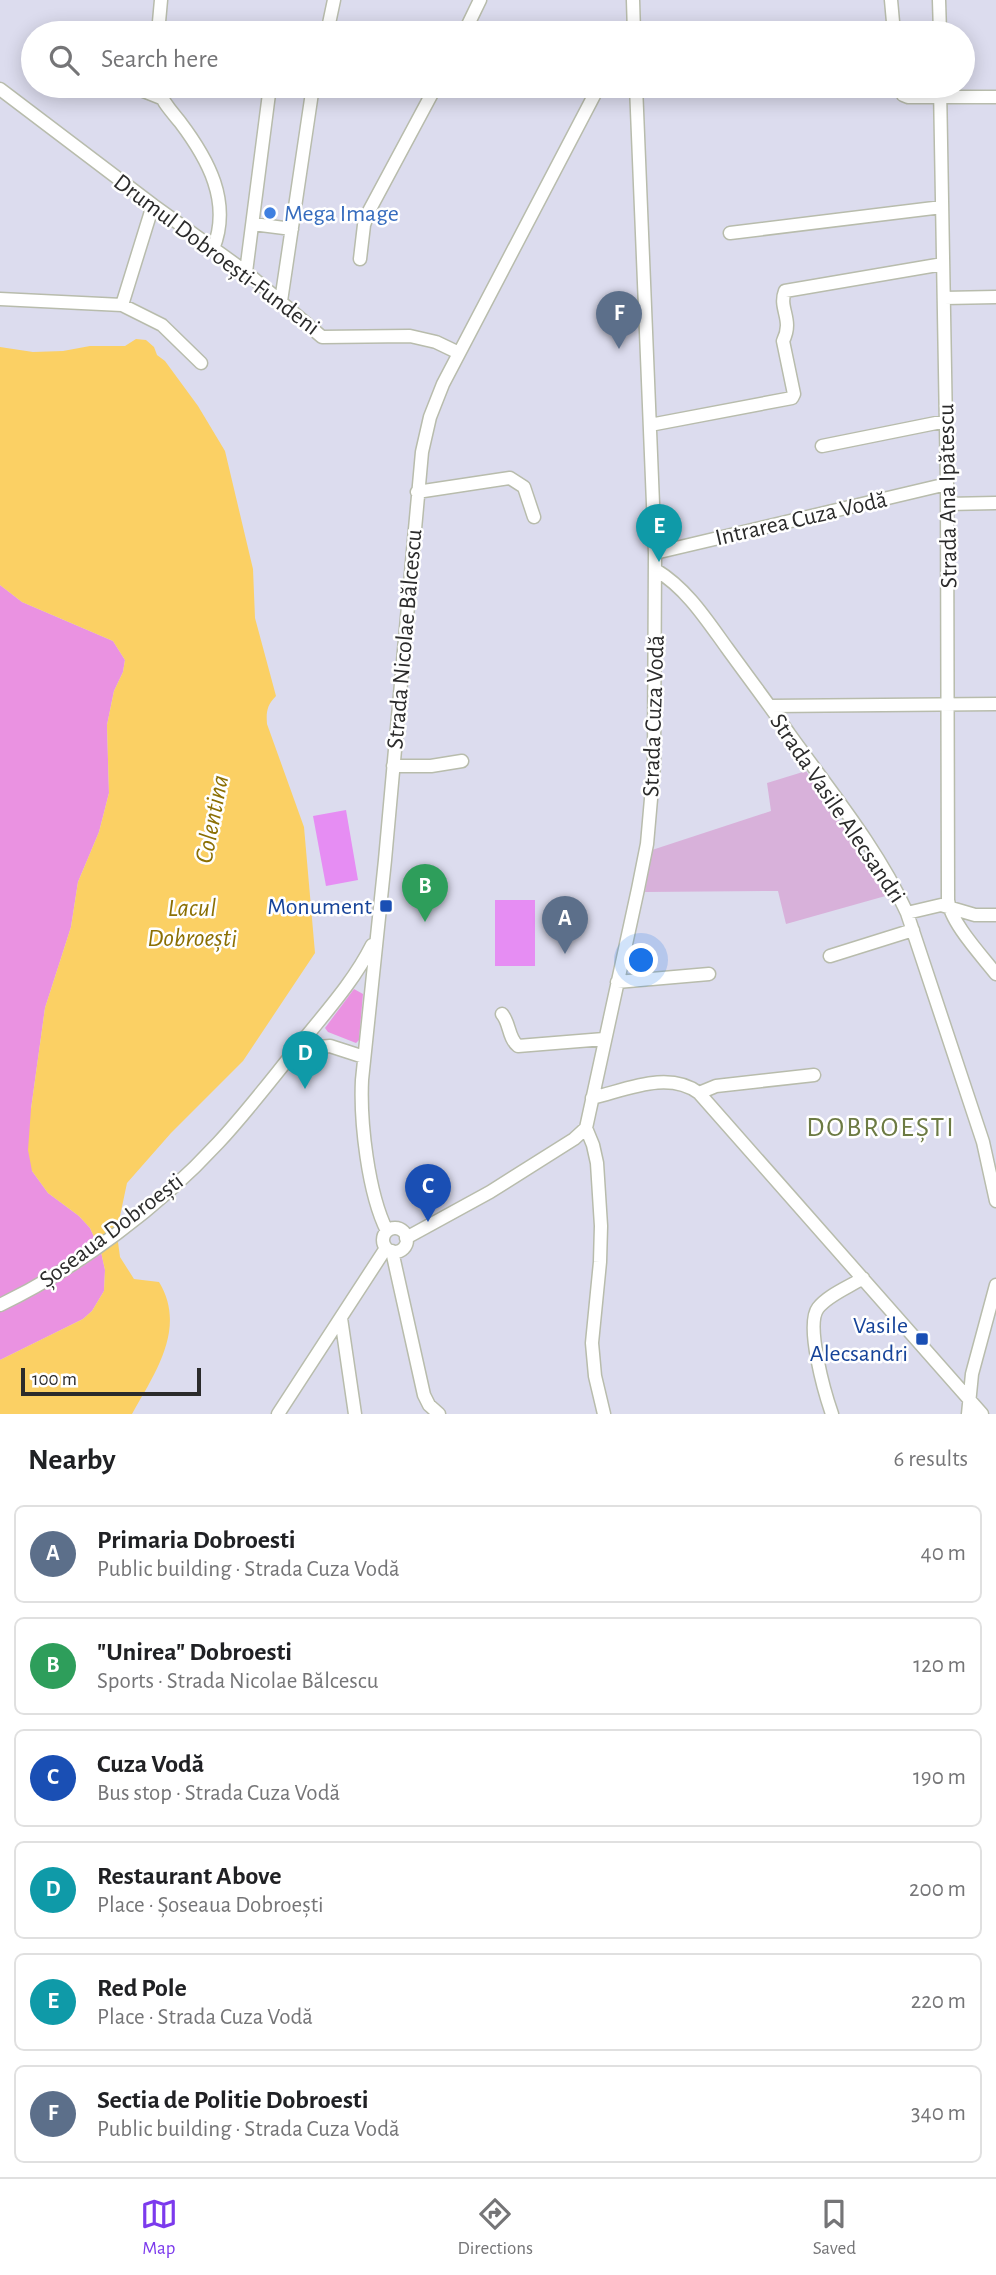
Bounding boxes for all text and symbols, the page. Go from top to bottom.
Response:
search box [21,21,975,98]
icon: search [45,41,83,79]
text: Search here [101,46,219,72]
street label: Drumul Dobroești-Fundeni [108,170,324,341]
place label: Mega Image [284,202,399,226]
marker: Mega Image [262,205,278,221]
pin: F [596,291,642,349]
street label: Strada Ana Ipătescu [934,403,962,588]
street label: Intrarea Cuza Vodă [713,488,889,550]
pin: E [636,504,682,562]
street label: Strada Nicolae Bălcescu [383,528,427,750]
street label: Strada Cuza Vodă [639,635,669,797]
street label: Strada Vasile Alecsandri [765,710,909,907]
water label: Colentina [191,773,233,866]
pin: B [402,864,448,922]
water label: Lacul Dobroești [147,895,237,953]
place label: Monument [267,895,372,919]
pin: A [542,896,588,954]
marker: Monument [378,898,394,914]
your location [624,943,658,977]
pin: D [282,1031,328,1089]
district label: DOBROEȘTI [806,1114,956,1143]
pin: C [405,1164,451,1222]
street label: Șoseaua Dobroești [35,1169,189,1293]
place label: Vasile Alecsandri [810,1314,908,1366]
marker: Vasile Alecsandri [914,1331,930,1347]
scale bar [21,1365,201,1397]
text: 100 m [32,1370,77,1389]
text: Nearby [28,1445,116,1475]
text: 6 results [894,1448,968,1471]
text: Primaria Dobroesti [97,1527,296,1553]
text: A [46,1542,60,1565]
text: 40 m [921,1542,966,1565]
text: Public building · Strada Cuza Vodă [97,1558,400,1581]
text: "Unirea" Dobroesti [97,1639,292,1665]
text: B [46,1654,60,1677]
text: 120 m [913,1654,966,1677]
text: Sports · Strada Nicolae Bălcescu [97,1670,378,1693]
text: Cuza Vodă [97,1751,204,1777]
text: C [47,1766,59,1789]
text: 190 m [913,1766,966,1789]
text: Bus stop · Strada Cuza Vodă [97,1782,340,1805]
text: Restaurant Above [97,1863,282,1889]
text: D [45,1878,61,1901]
text: 200 m [909,1878,966,1901]
text: Place · Șoseaua Dobroești [97,1894,324,1917]
text: Red Pole [97,1975,187,2001]
text: E [47,1990,59,2013]
text: 220 m [911,1990,966,2013]
text: Place · Strada Cuza Vodă [97,2006,313,2029]
text: Sectia de Politie Dobroesti [97,2087,368,2113]
text: F [48,2102,58,2125]
text: 340 m [911,2102,966,2125]
text: Public building · Strada Cuza Vodă [97,2118,400,2141]
tab: Map [140,2195,178,2260]
tab: Directions [457,2195,533,2260]
tab: Saved [813,2195,856,2260]

